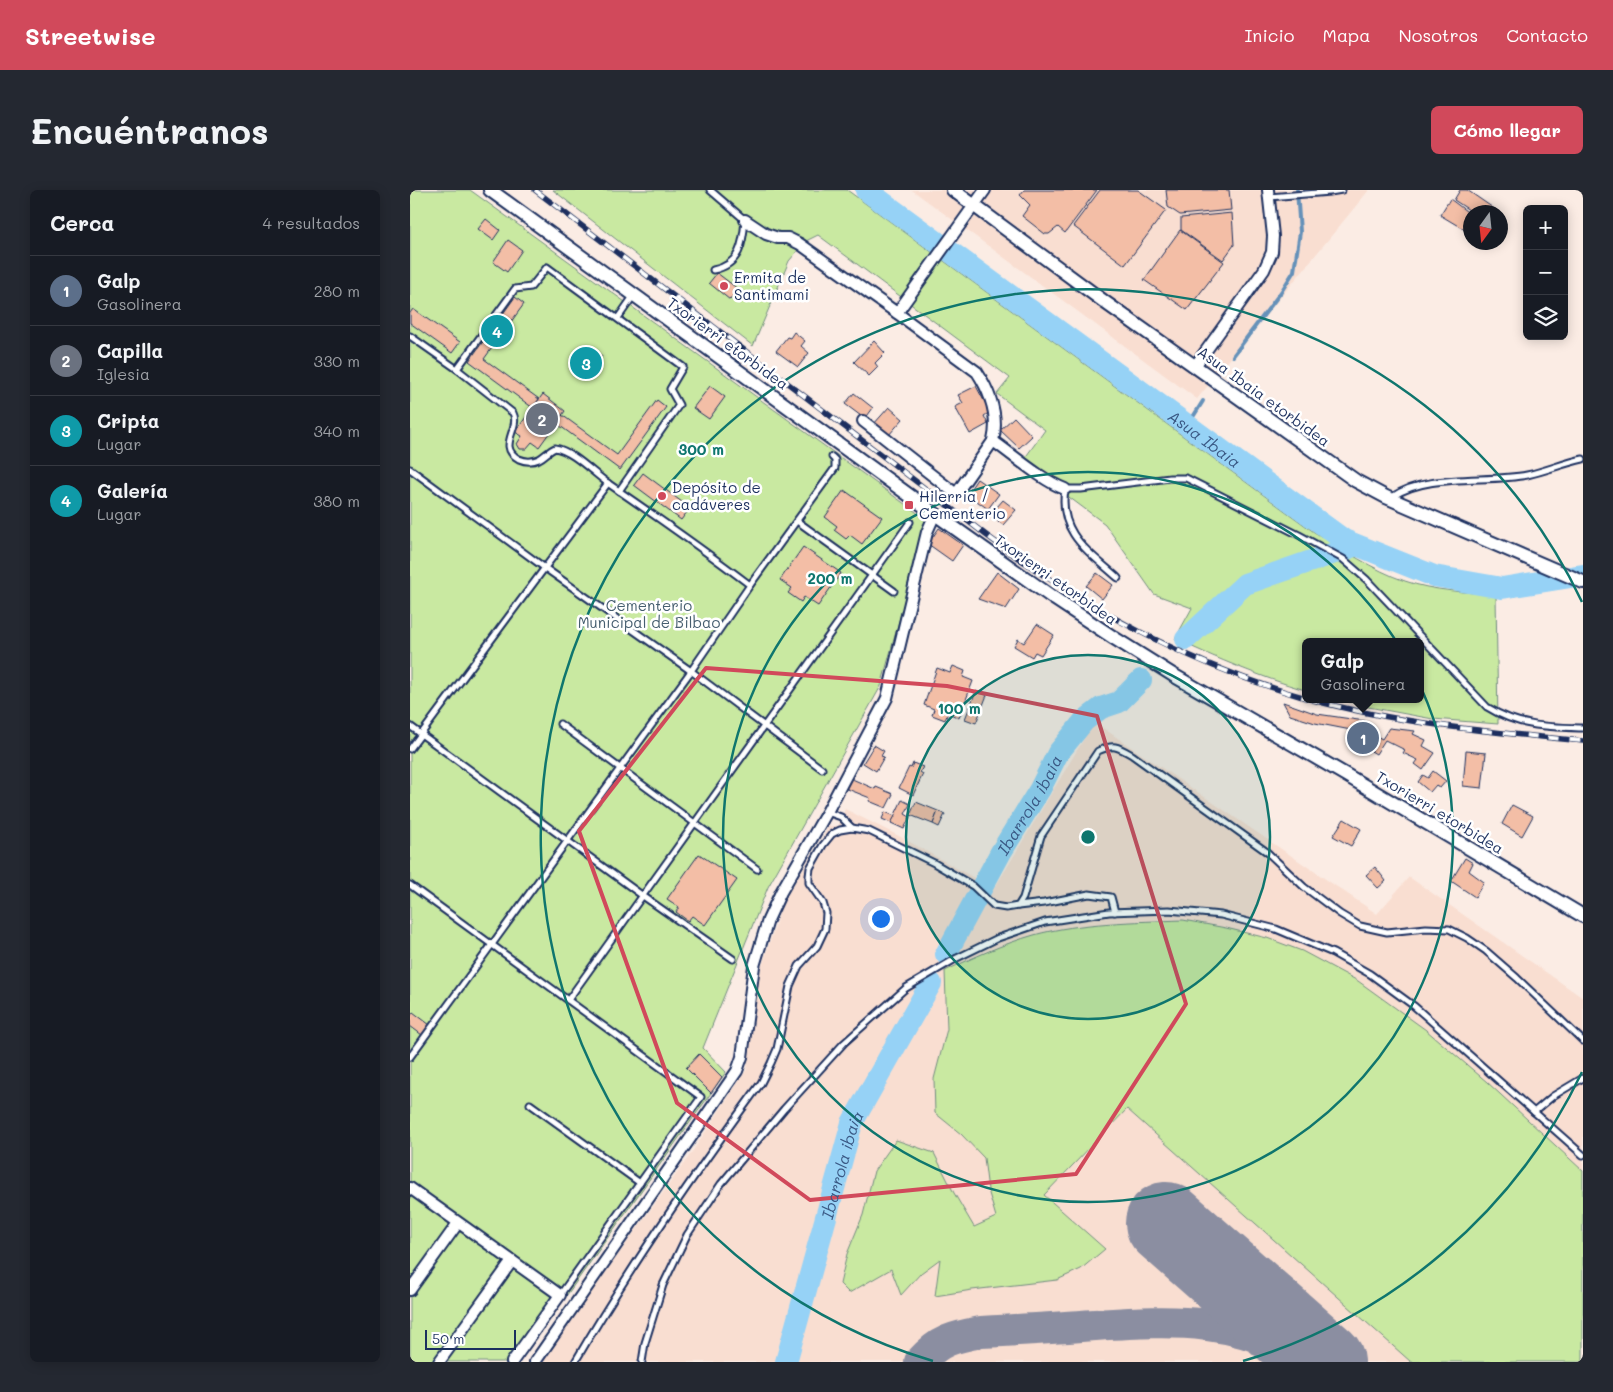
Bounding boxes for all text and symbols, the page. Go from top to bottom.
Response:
text: Streetwise [25,20,155,51]
text: Inicio [1244,23,1295,47]
text: Mapa [1323,23,1370,47]
text: Nosotros [1398,23,1478,47]
text: Contacto [1506,23,1588,47]
button: Cómo llegar [1431,106,1583,154]
text: Encuéntranos [30,107,269,153]
north arrow [1463,205,1508,250]
map controls [1523,205,1568,340]
button: + [1523,205,1568,250]
text: Cerca [50,209,115,236]
text: 4 resultados [263,212,360,233]
button: − [1523,250,1568,295]
place label: Ermita de Santimami [734,267,809,304]
text: Galp [97,268,140,293]
text: 1 [62,280,70,301]
text: 280 m [314,280,360,301]
marker: Ermita de Santimami [718,280,730,292]
street label: Txorierri etorbidea [663,292,793,394]
text: Gasolinera [97,293,182,314]
button: layers [1523,295,1568,340]
pin: 4 [481,312,513,350]
text: Capilla [97,338,163,363]
street label: Asua Ibaia etorbidea [1194,342,1334,450]
pin: 3 [570,344,602,382]
text: 2 [62,350,70,371]
text: 330 m [314,350,360,371]
text: Iglesia [97,363,150,384]
pin: 2 [526,400,558,438]
water label: Asua Ibaia [1165,405,1245,471]
text: Cripta [97,408,160,433]
text: 3 [61,420,71,441]
text: 340 m [313,420,360,441]
text: Lugar [97,433,141,454]
text: 300 m [678,439,724,459]
place label: Depósito de cadáveres [672,477,761,514]
text: Galería [97,478,168,503]
place label: Hilerria / Cementerio [919,486,1006,523]
text: 4 [61,490,71,511]
text: 380 m [313,490,360,511]
marker: Depósito de cadáveres [656,490,668,502]
marker: Hilerria / Cementerio [903,499,915,511]
text: Lugar [97,503,141,524]
street label: Txorierri etorbidea [991,529,1121,629]
text: 200 m [808,568,853,588]
park label: Cementerio Municipal de Bilbao [578,595,720,632]
popup [1302,638,1424,703]
text: Galp [1321,648,1364,673]
text: Gasolinera [1321,673,1405,694]
text: 100 m [937,698,981,718]
pin: 1 [1347,719,1379,757]
water label: Ibarrola ibaia [992,751,1066,858]
street label: Txorierri etorbidea [1373,766,1507,858]
centre of rings [1079,828,1097,846]
your location [868,906,894,932]
water label: Ibarrola ibaia [816,1107,868,1221]
scale bar [425,1327,516,1350]
text: 50 m [432,1329,464,1348]

